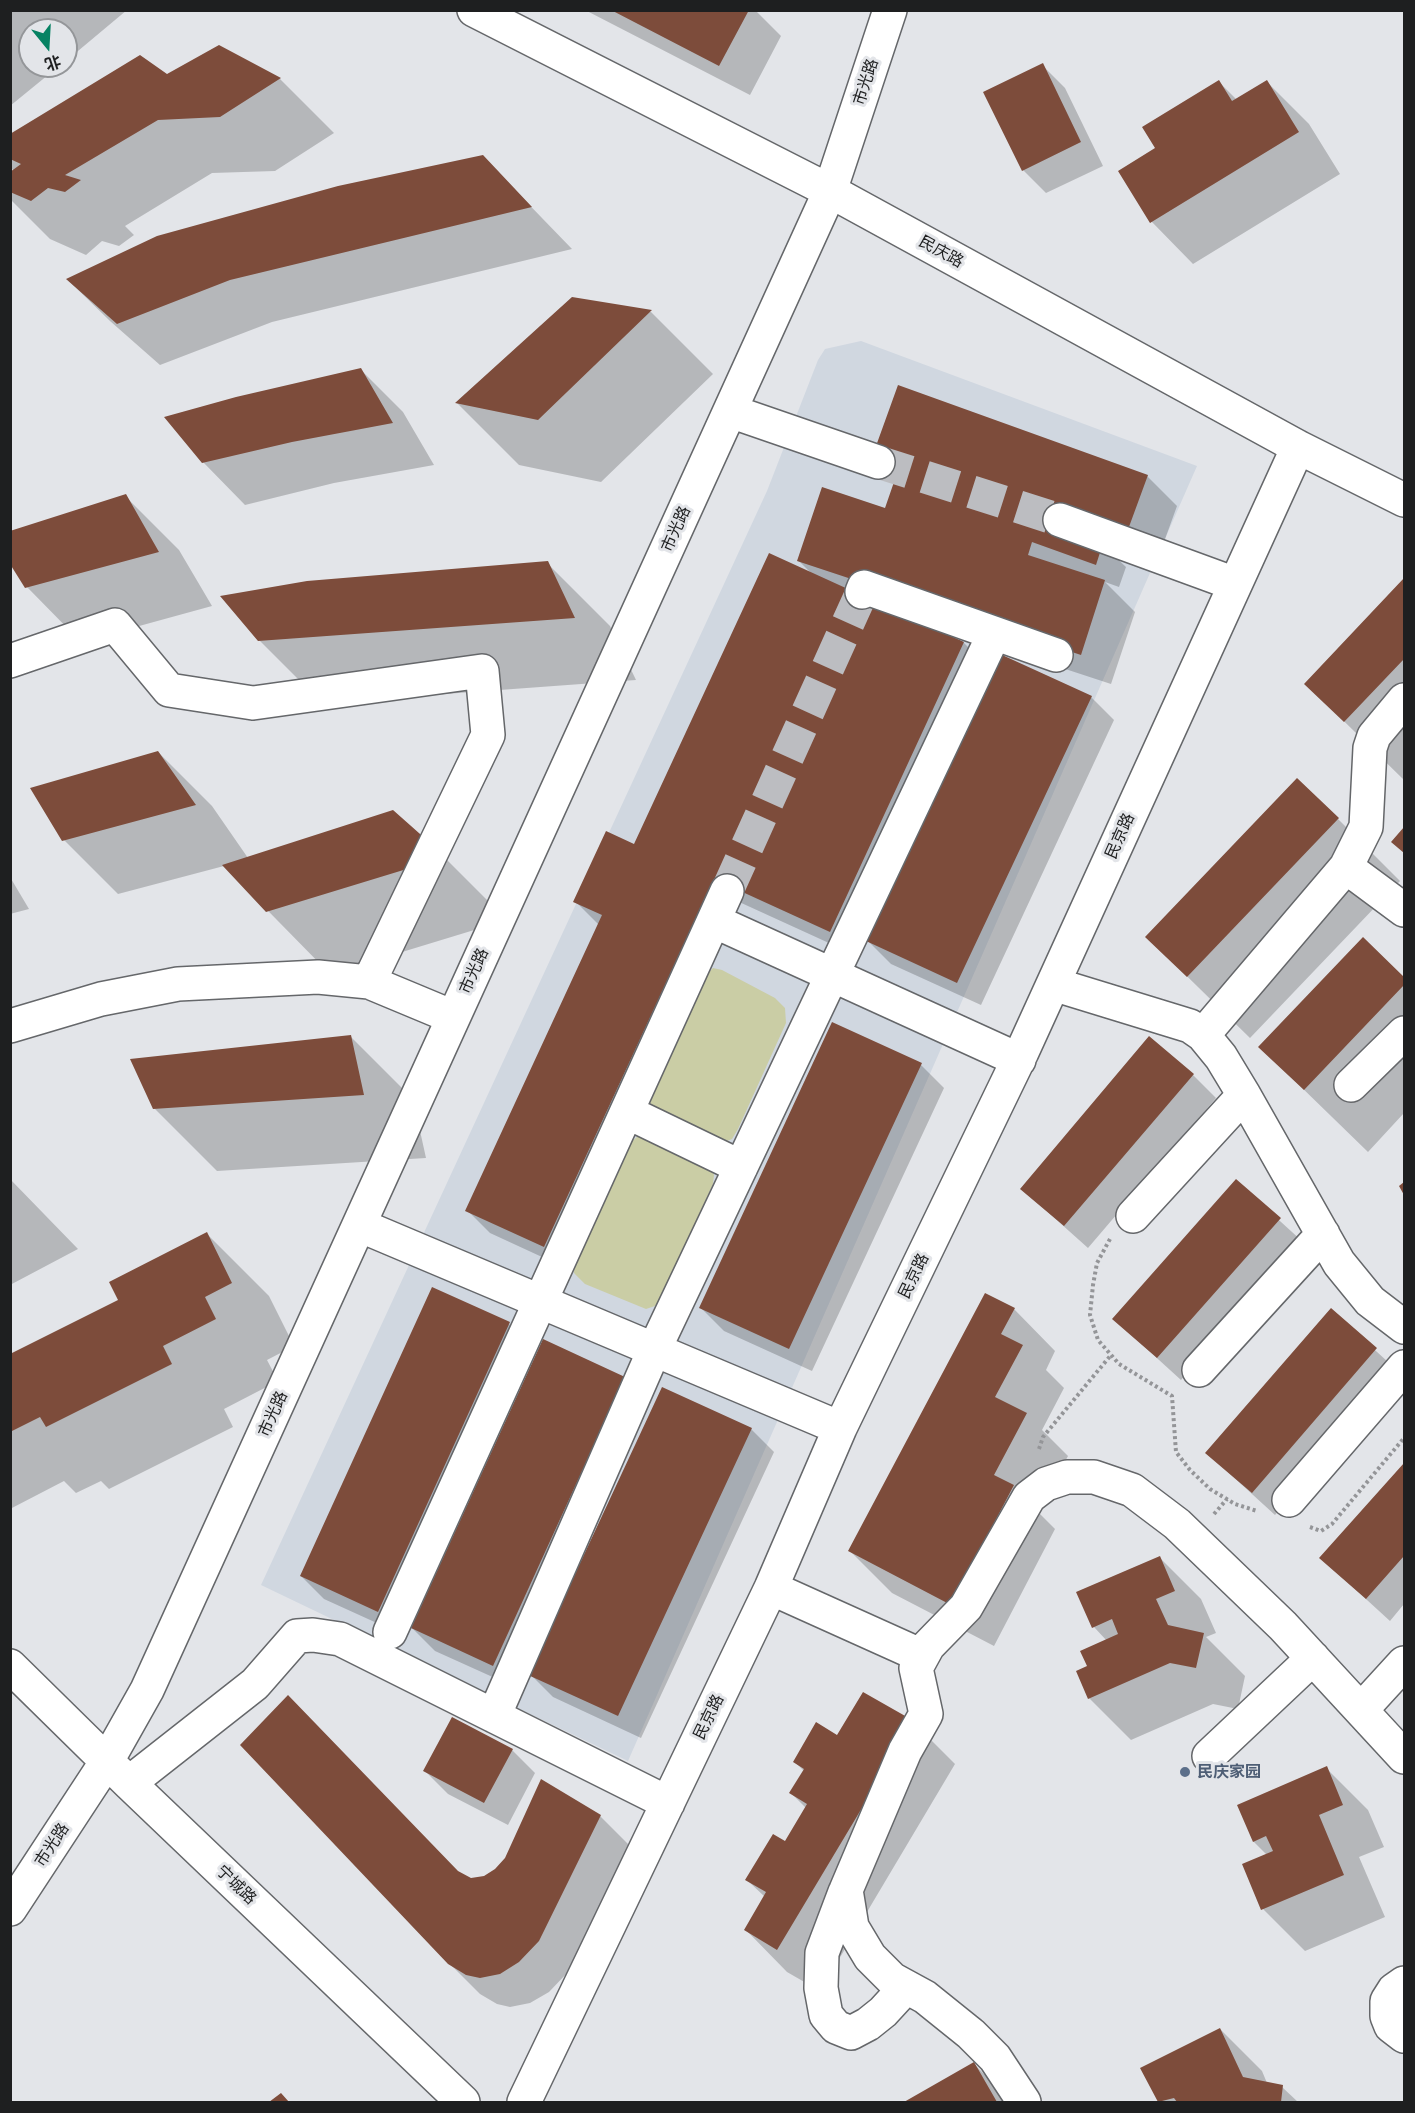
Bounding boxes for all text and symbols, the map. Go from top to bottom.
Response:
north arrow [18,18,78,78]
text: 北 [42,51,64,75]
street label: 市光路 [849,56,883,108]
street label: 民庆路 [915,232,967,272]
street label: 市光路 [657,503,695,555]
street label: 民京路 [1101,810,1139,862]
street label: 市光路 [455,945,493,997]
street label: 民京路 [895,1250,933,1302]
street label: 市光路 [254,1388,292,1440]
street label: 民京路 [690,1691,728,1743]
place label: 民庆家园 [1197,1762,1261,1782]
marker: 民庆家园 [1178,1765,1192,1779]
street label: 市光路 [31,1820,73,1870]
street label: 宁城路 [212,1861,260,1909]

